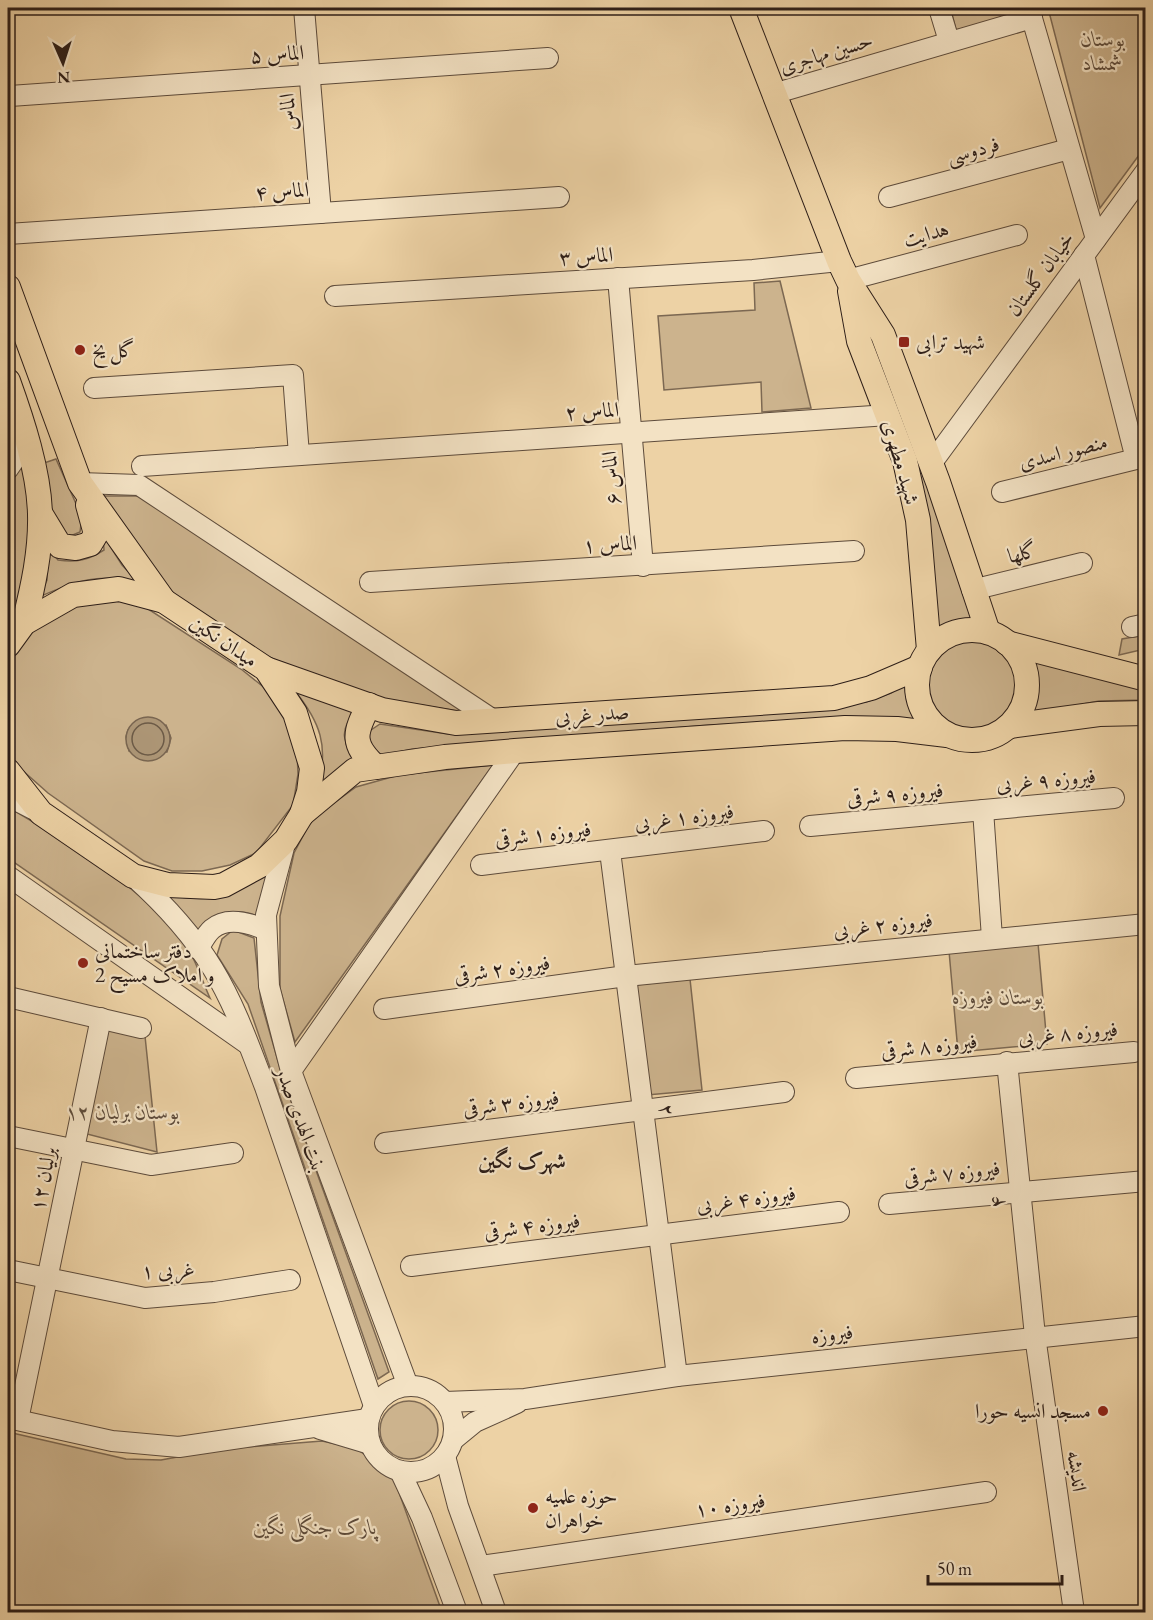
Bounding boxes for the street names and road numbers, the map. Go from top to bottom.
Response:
street label: حسین مهاجری [776,26,876,80]
street label: الماس ۵ [249,38,305,69]
street label: الماس [272,92,303,132]
street label: فردوسی [943,130,1003,171]
street label: الماس ۴ [254,175,310,206]
street label: هدایت [900,214,952,253]
street label: خیابان گلستان [1000,226,1080,322]
street label: الماس ۳ [558,240,614,271]
street label: الماس ۲ [564,395,620,426]
street label: شهید مطهری [876,416,926,508]
street label: منصور اسدی [1016,427,1110,476]
street label: الماس ۶ [595,450,626,506]
street label: الماس ۱ [582,529,638,558]
street label: گلها [1004,536,1039,569]
street label: میدان نگین [185,608,263,673]
street label: صدر غربی [554,697,630,732]
street label: فیروزه ۹ غربی [995,762,1097,799]
street label: فیروزه ۹ شرقی [846,776,944,812]
street label: فیروزه ۱ غربی [633,797,736,838]
street label: فیروزه ۱ شرقی [493,815,593,853]
street label: فیروزه ۲ غربی [832,906,934,945]
street label: فیروزه ۲ شرقی [452,948,552,990]
street label: فیروزه ۸ غربی [1017,1015,1119,1052]
street label: فیروزه ۸ شرقی [879,1027,979,1065]
street label: بنت الهدی صدر [269,1061,333,1175]
street label: فیروزه ۳ شرقی [461,1083,561,1123]
street label: ۲ [653,1102,682,1118]
street label: برلیان ۱۲ [23,1144,62,1213]
street label: فیروزه ۷ شرقی [902,1154,1002,1192]
street label: فیروزه ۴ غربی [695,1179,798,1220]
street label: ۴ [982,1195,1011,1210]
street label: فیروزه ۴ شرقی [482,1206,582,1246]
street label: ۱ غربی [141,1255,195,1286]
street label: فیروزه [809,1318,855,1349]
street label: اندیشه [1061,1449,1094,1493]
street label: فیروزه ۱۰ [693,1486,767,1523]

